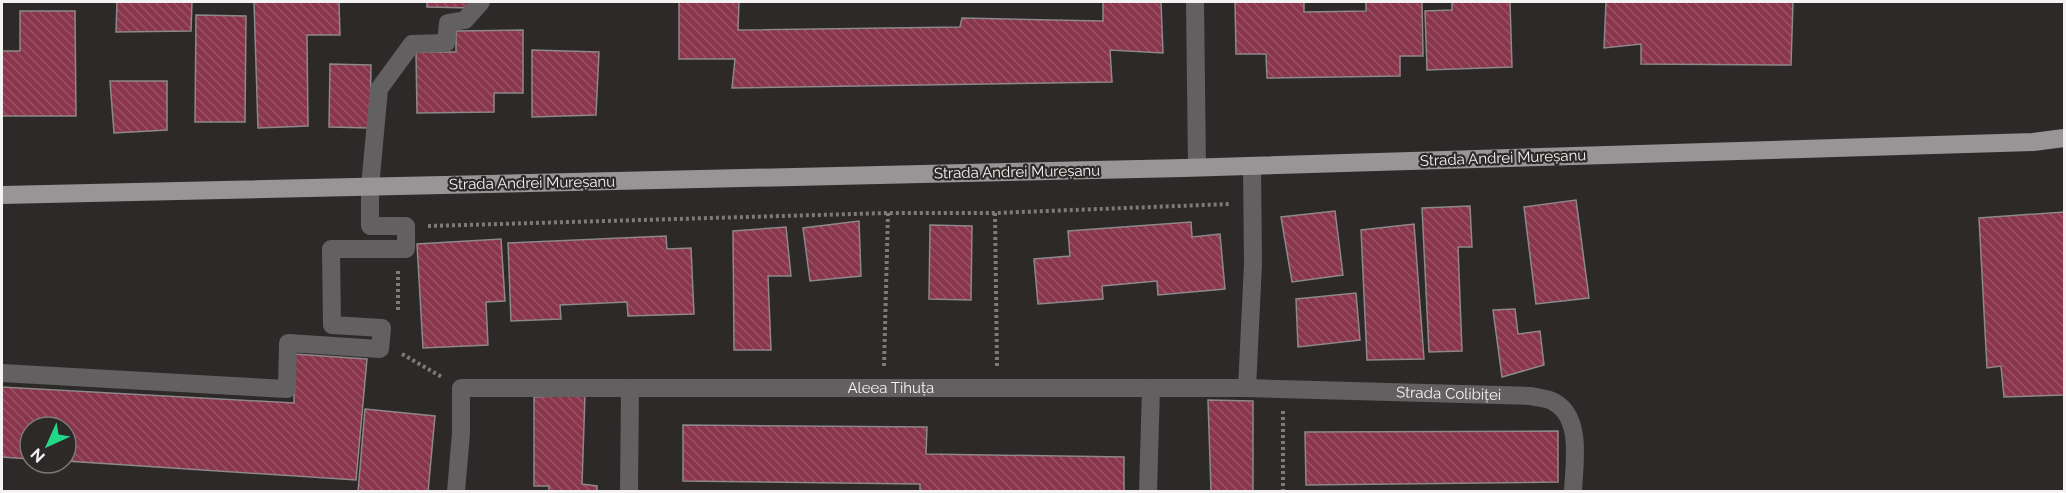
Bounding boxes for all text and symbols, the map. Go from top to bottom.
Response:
street label: Strada Andrei Mureșanu [1420,146,1587,170]
street label: Strada Andrei Mureșanu [934,162,1100,182]
street label: Strada Andrei Mureșanu [449,173,615,193]
street label: Aleea Tihuța [847,379,934,397]
street label: Strada Colibiței [1396,383,1501,404]
north arrow [18,415,78,475]
text: N [27,444,49,466]

